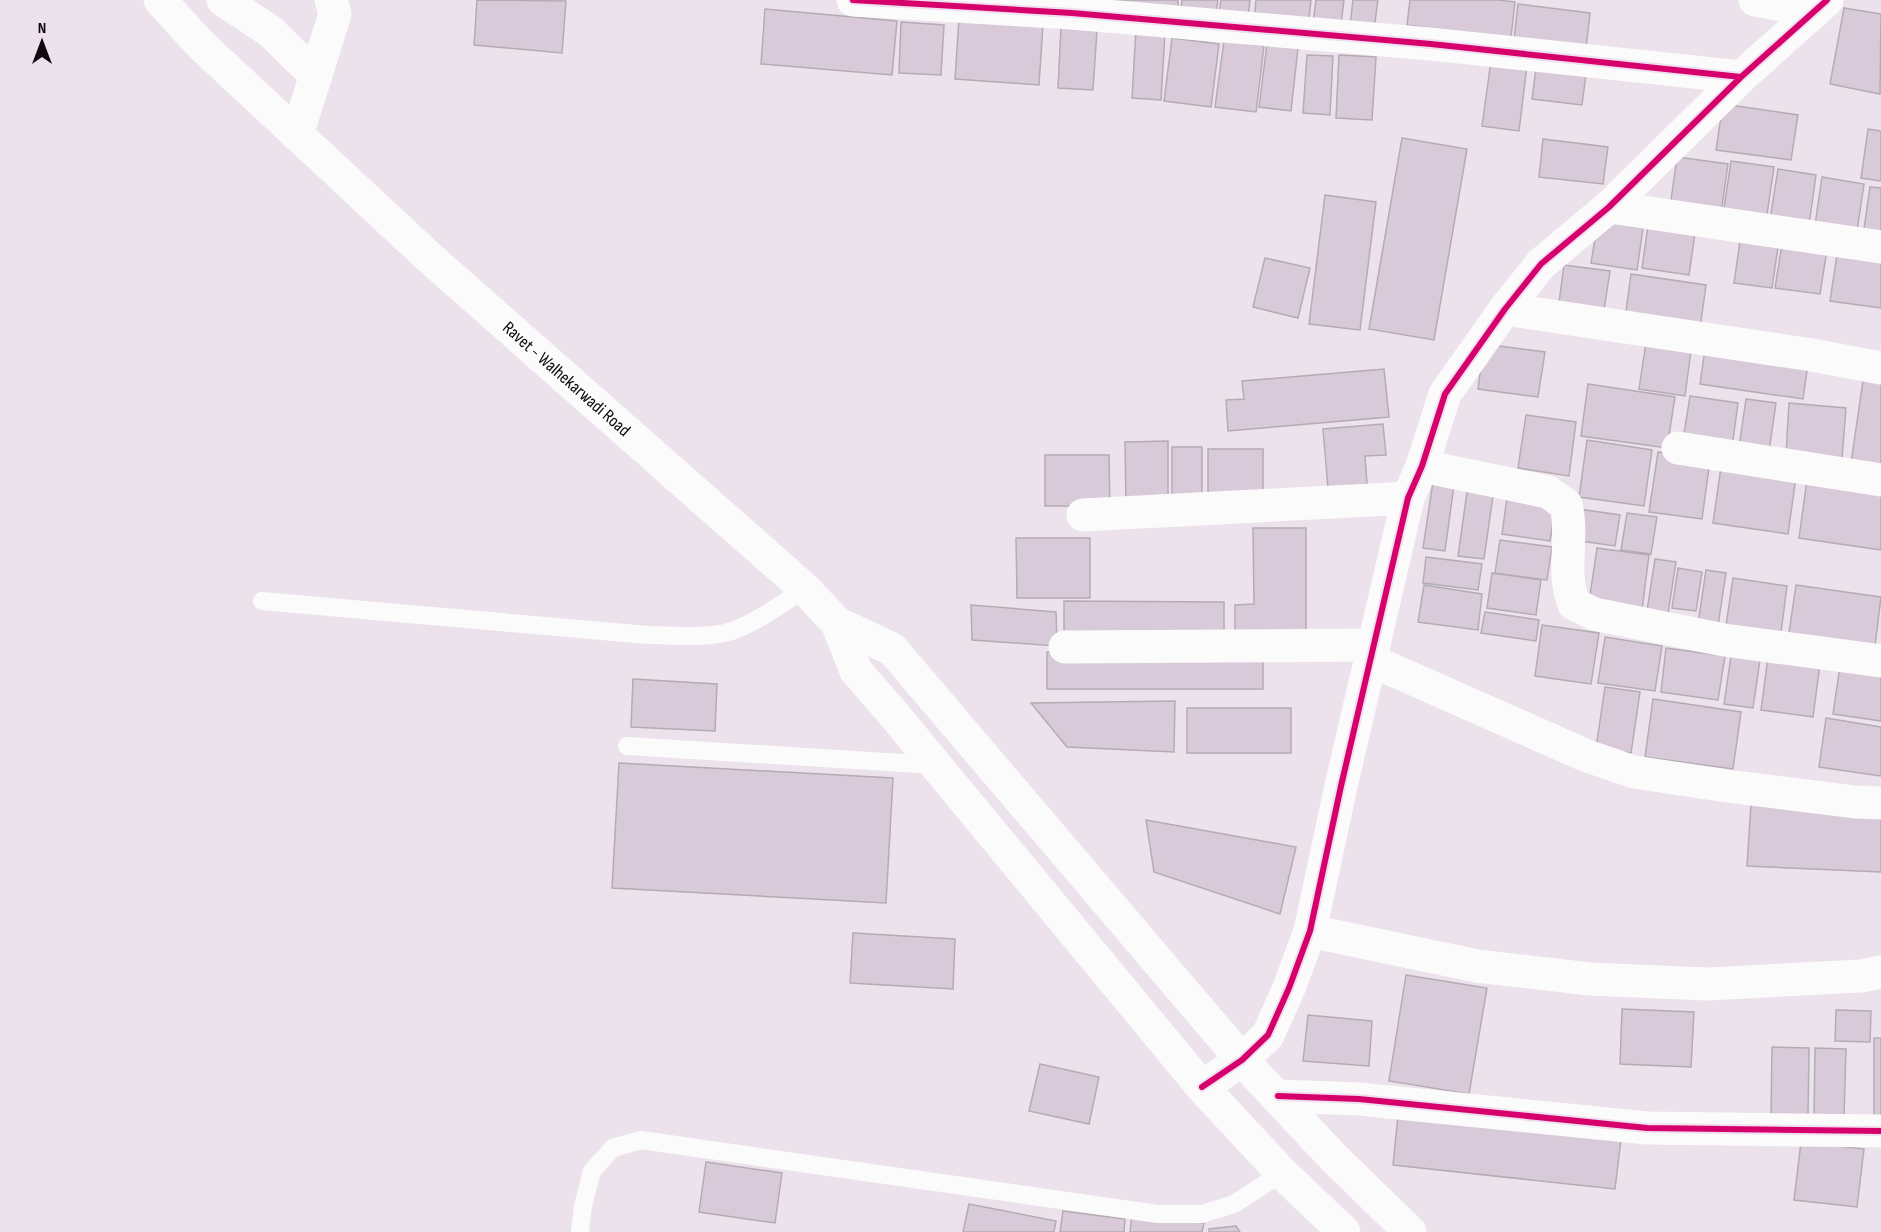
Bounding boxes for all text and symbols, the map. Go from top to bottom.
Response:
north arrow [12,12,72,72]
text: N [38,19,46,38]
street label: Ravet - Walhekarwadi Road [499,317,635,441]

